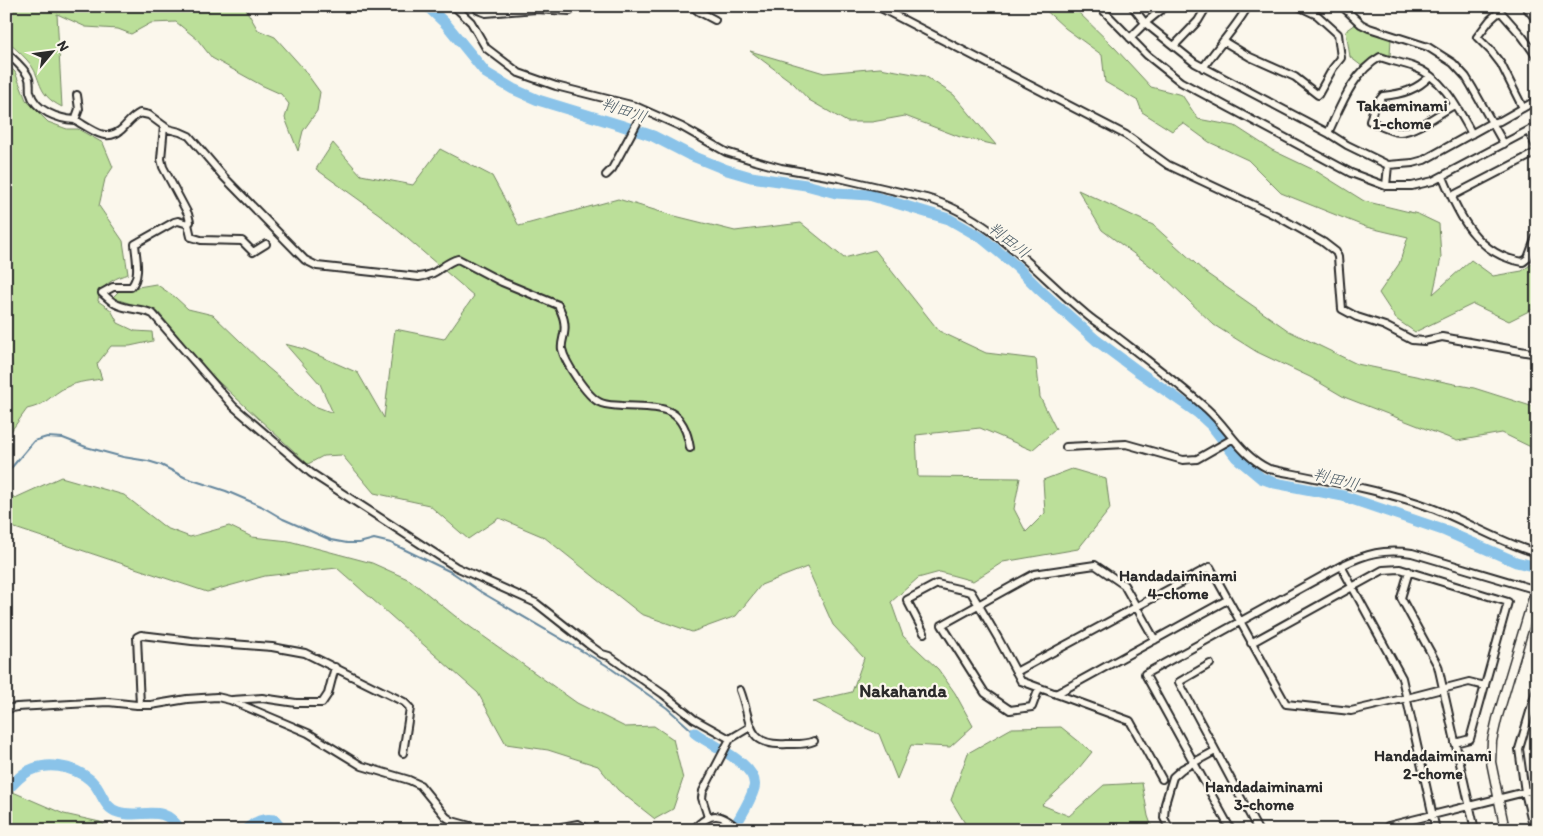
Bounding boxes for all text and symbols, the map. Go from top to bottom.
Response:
north arrow [28,28,78,78]
text: N [53,38,73,54]
water label: 判田川 [598,94,650,126]
district label: Takaeminami 1-chome [1355,96,1448,133]
water label: 判田川 [984,218,1034,262]
water label: 判田川 [1310,464,1362,494]
district label: Handadaiminami 4-chome [1119,566,1237,603]
district label: Nakahanda [859,680,947,702]
district label: Handadaiminami 2-chome [1374,746,1492,783]
district label: Handadaiminami 3-chome [1205,777,1323,814]

